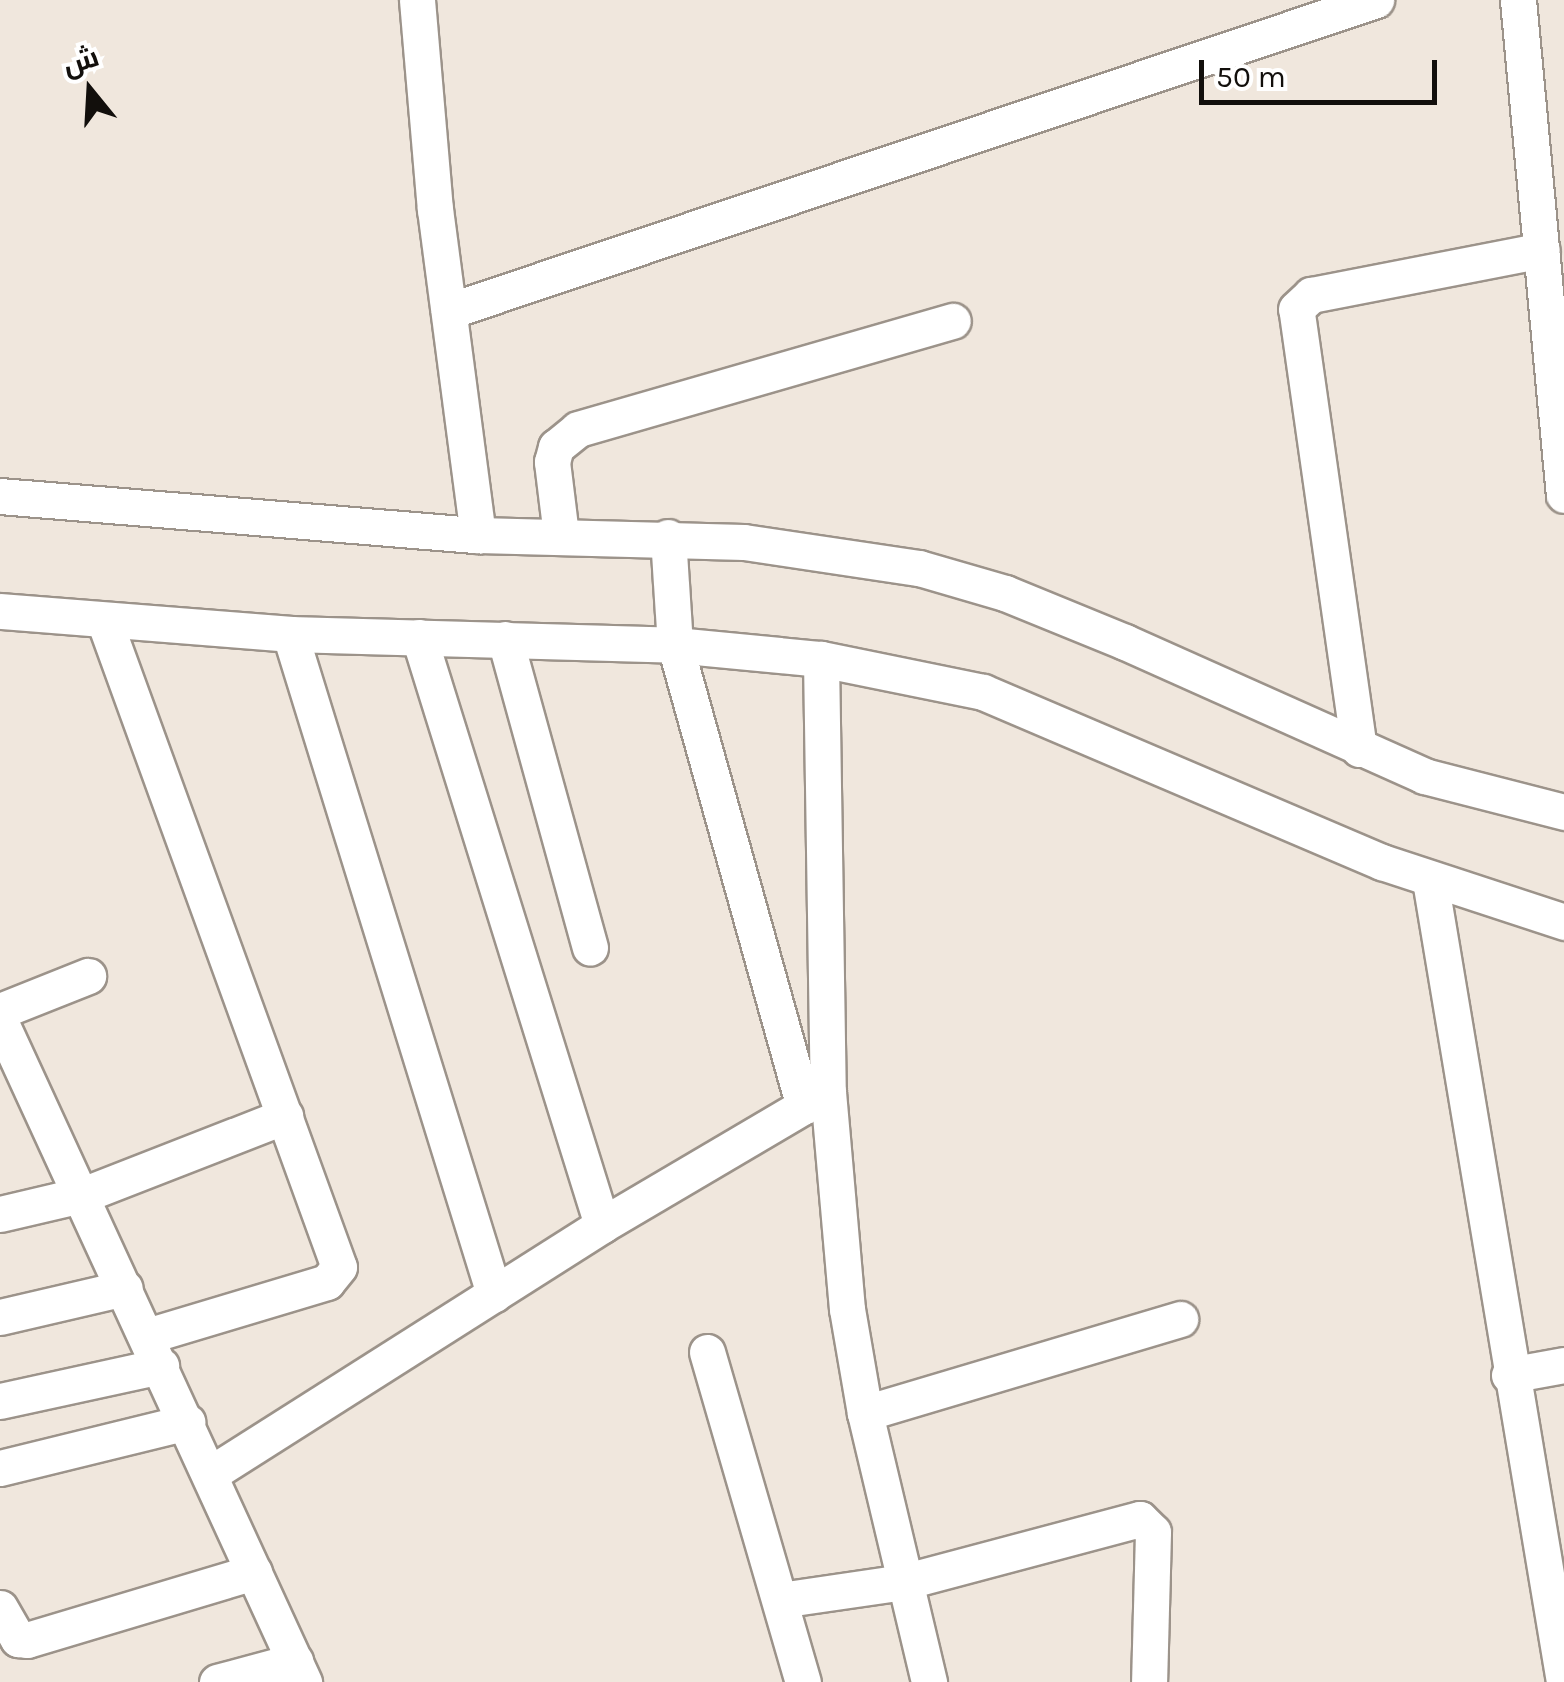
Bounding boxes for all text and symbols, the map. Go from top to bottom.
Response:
north arrow [40,40,140,140]
text: ش [58,40,103,82]
scale bar [1204,40,1442,102]
text: 50 m [1216,59,1286,95]

